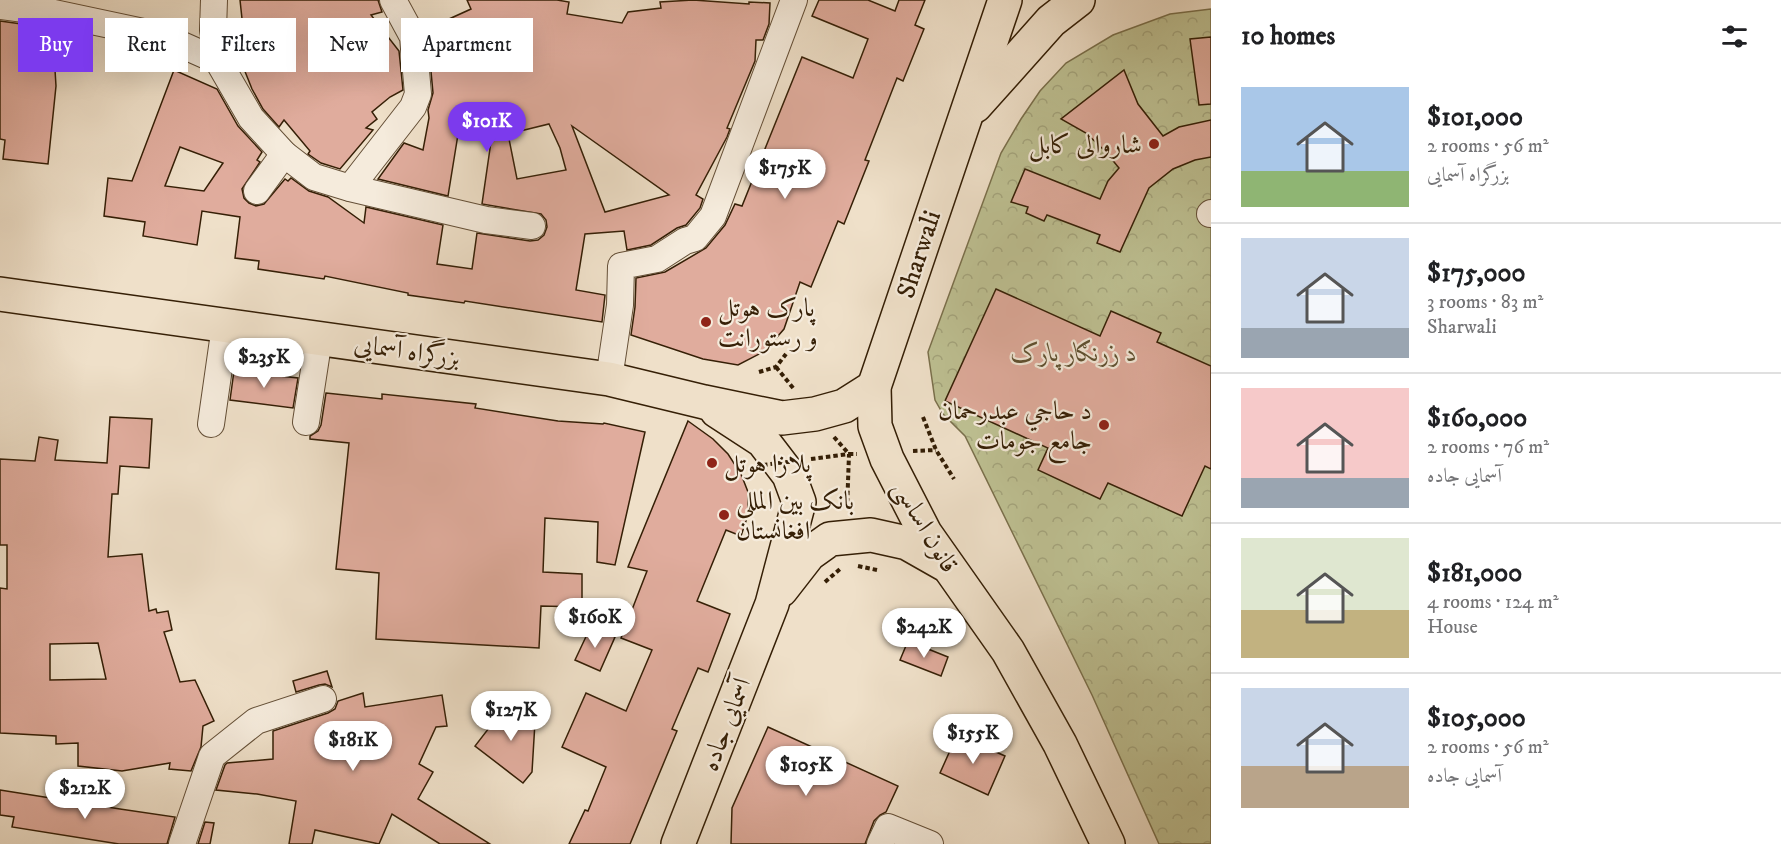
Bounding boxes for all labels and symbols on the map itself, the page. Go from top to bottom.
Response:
pin: $101K [445,102,529,153]
place label: شاروالی کابل [1029,129,1142,162]
marker: شاروالی کابل [1147,137,1161,151]
pin: $175K [743,149,827,200]
street label: Sharwali [890,206,949,303]
place label: پارک هوتل و رستورانت [718,292,818,355]
marker: پارک هوتل و رستورانت [699,315,713,329]
street label: بزرگراه آسمایی [352,326,463,375]
park label: د زرنګار پارک [1011,337,1137,371]
pin: $235K [222,338,306,389]
place label: د حاجي عبدرحمان جامع جومات [938,395,1092,464]
marker: د حاجي عبدرحمان جامع جومات [1097,418,1111,432]
place label: پلازا هوتل [724,448,812,482]
marker: پلازا هوتل [705,456,719,470]
street label: قانون اساسی [883,474,965,580]
place label: بانک بین المللی افغانستان [736,485,854,548]
marker: بانک بین المللی افغانستان [717,508,731,522]
pin: $160K [553,598,637,649]
pin: $242K [882,608,966,659]
street label: آسمایی جاده [694,671,760,776]
pin: $127K [469,691,553,742]
pin: $155K [931,714,1015,765]
pin: $181K [311,721,395,772]
pin: $105K [764,746,848,797]
pin: $212K [43,769,127,820]

